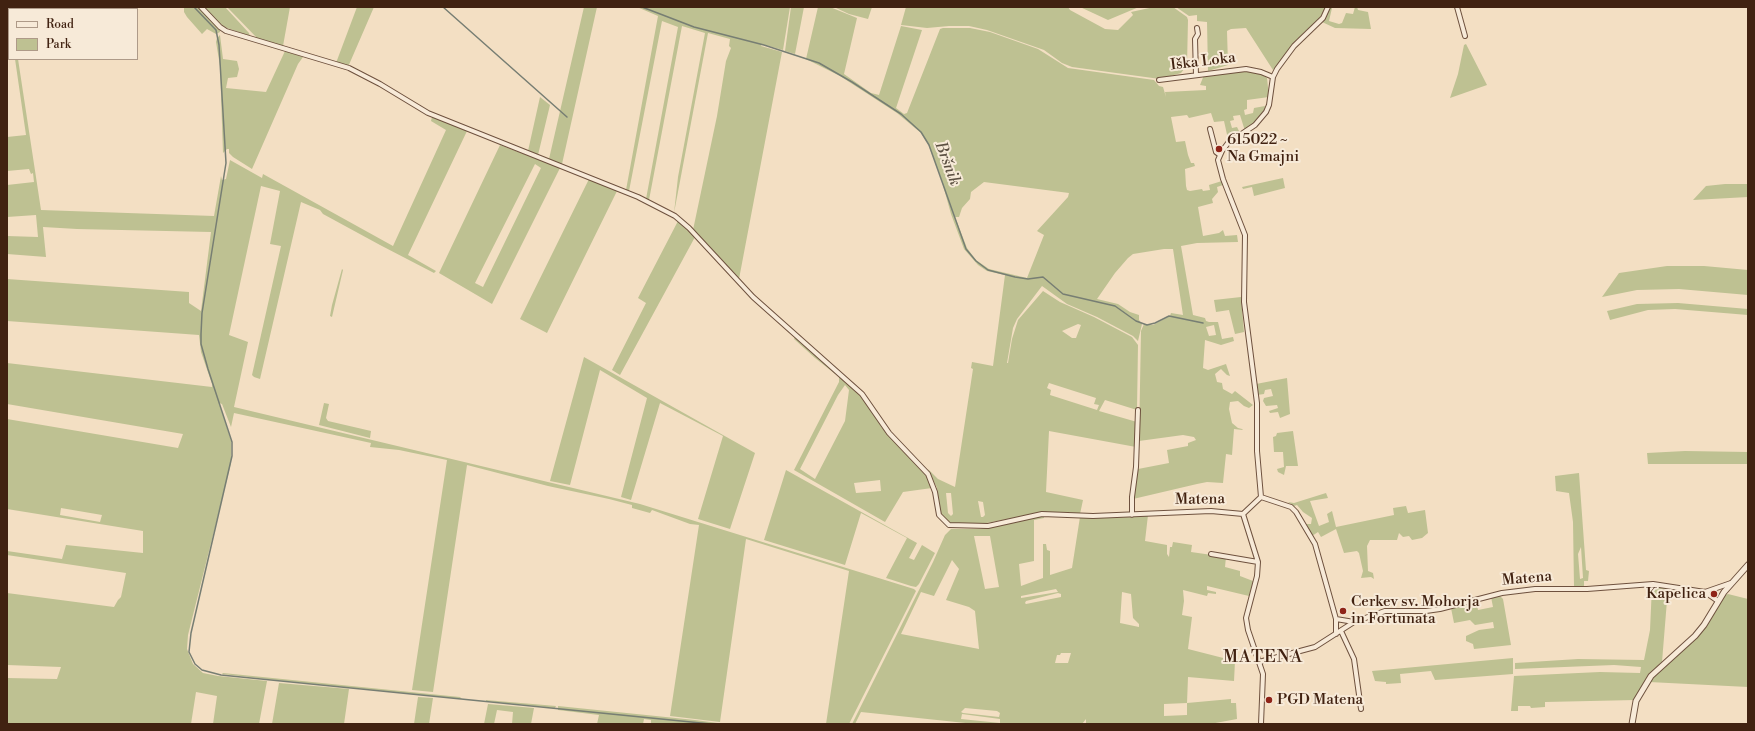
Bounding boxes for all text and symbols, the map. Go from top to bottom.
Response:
legend [8,8,138,60]
text: Road [46,17,74,32]
text: Park [46,37,71,52]
street label: Iška Loka [1169,49,1237,75]
place label: 615022 ~ Na Gmajni [1227,131,1299,166]
water label: Bršnik [930,139,964,189]
marker: 615022 ~ Na Gmajni [1214,144,1224,154]
street label: Matena [1175,491,1225,509]
street label: Matena [1501,568,1553,590]
place label: Kapelica [1646,585,1706,603]
marker: Kapelica [1709,589,1719,599]
place label: Cerkev sv. Mohorja in Fortunata [1351,593,1480,628]
marker: Cerkev sv. Mohorja in Fortunata [1338,606,1348,616]
district label: MATENA [1223,648,1303,668]
place label: PGD Matena [1277,691,1363,709]
marker: PGD Matena [1264,695,1274,705]

